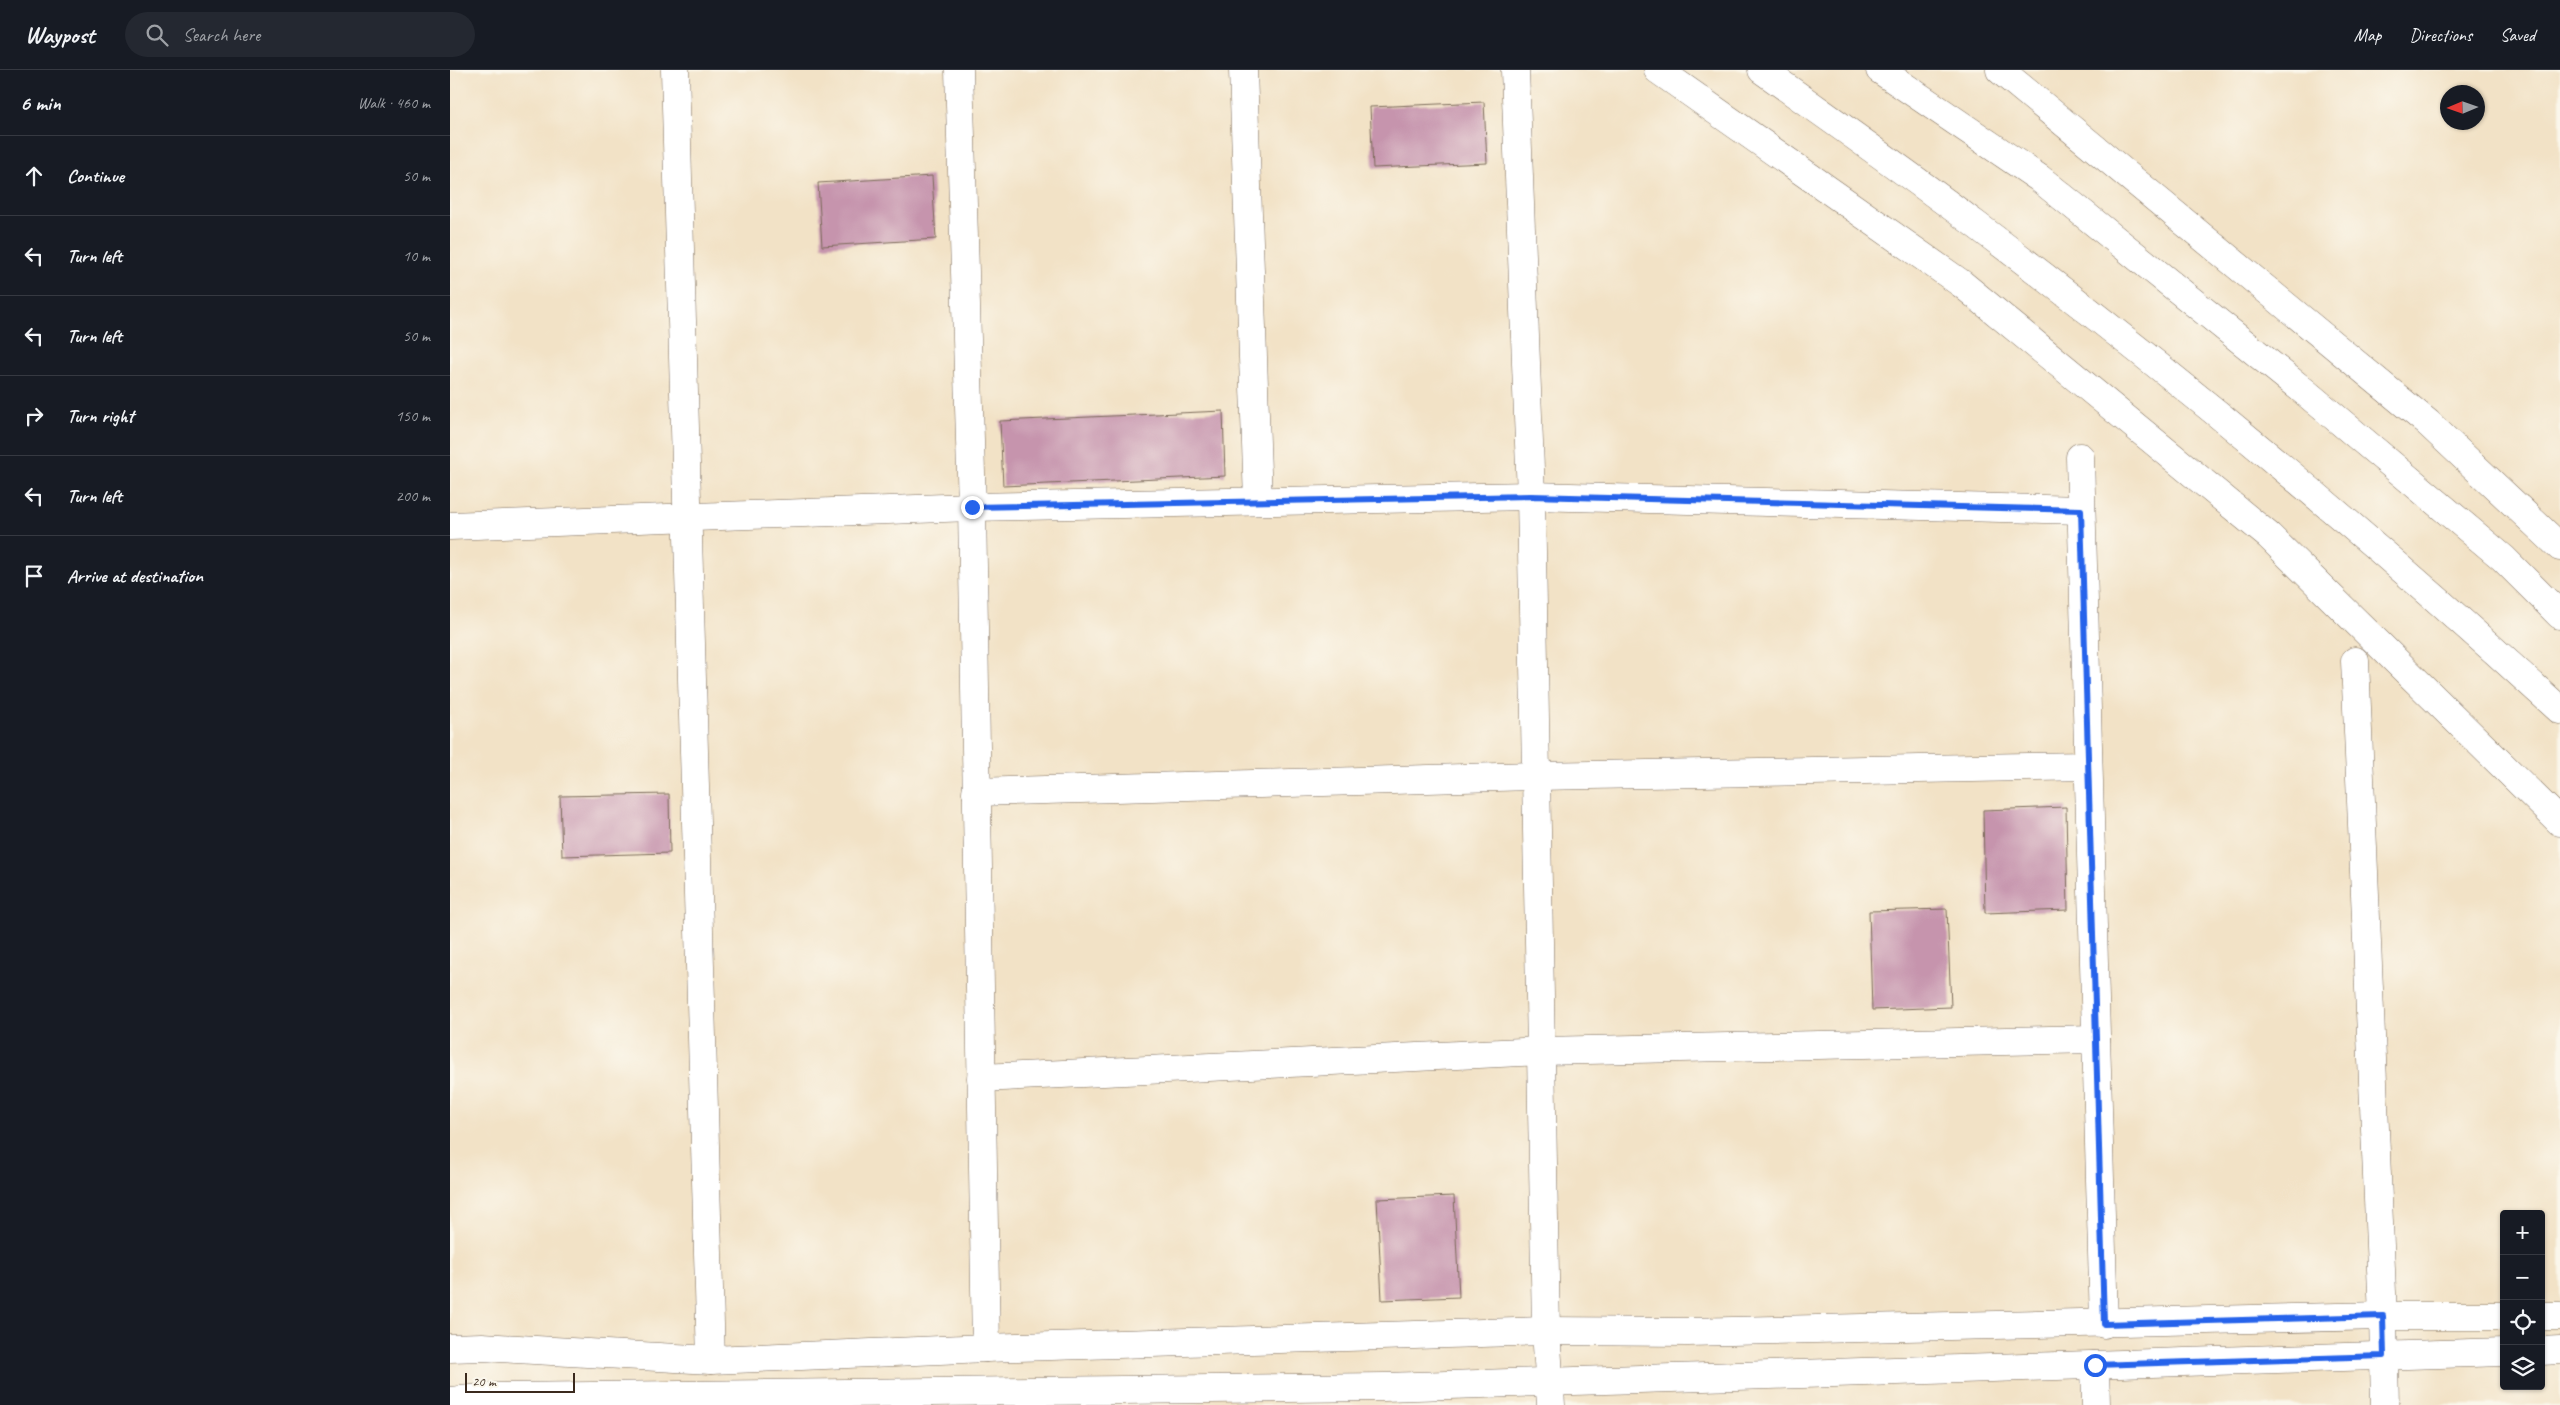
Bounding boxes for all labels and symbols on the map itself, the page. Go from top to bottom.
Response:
north arrow [2440,85,2485,130]
route end [961,496,984,519]
route start [2084,1354,2107,1377]
scale bar [465,1370,575,1393]

